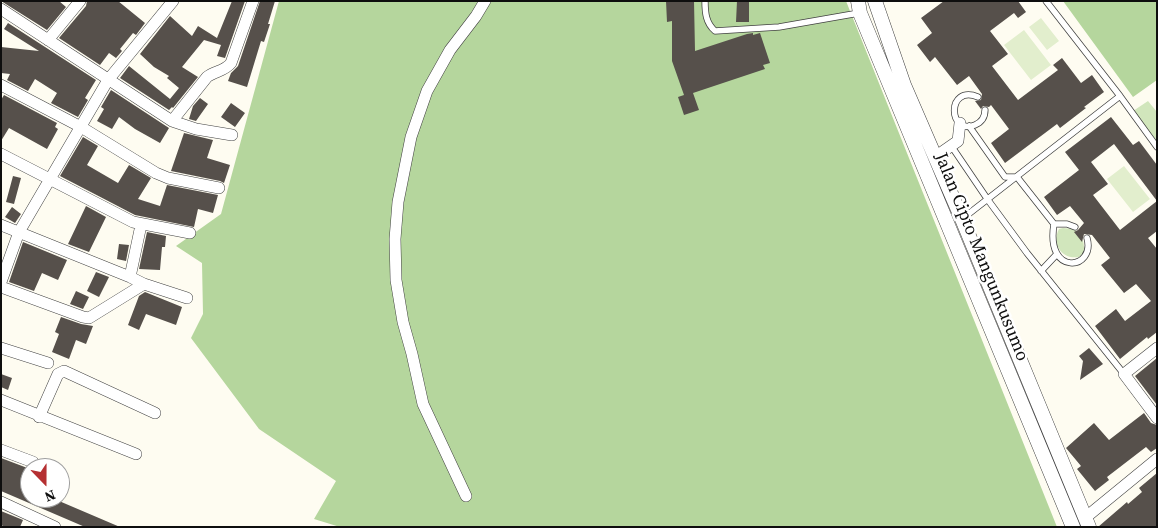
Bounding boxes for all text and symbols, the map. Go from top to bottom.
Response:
street label: Jalan Cipto Mangunkusumo [929,150,1033,364]
north arrow [20,458,70,508]
text: N [42,485,59,507]

